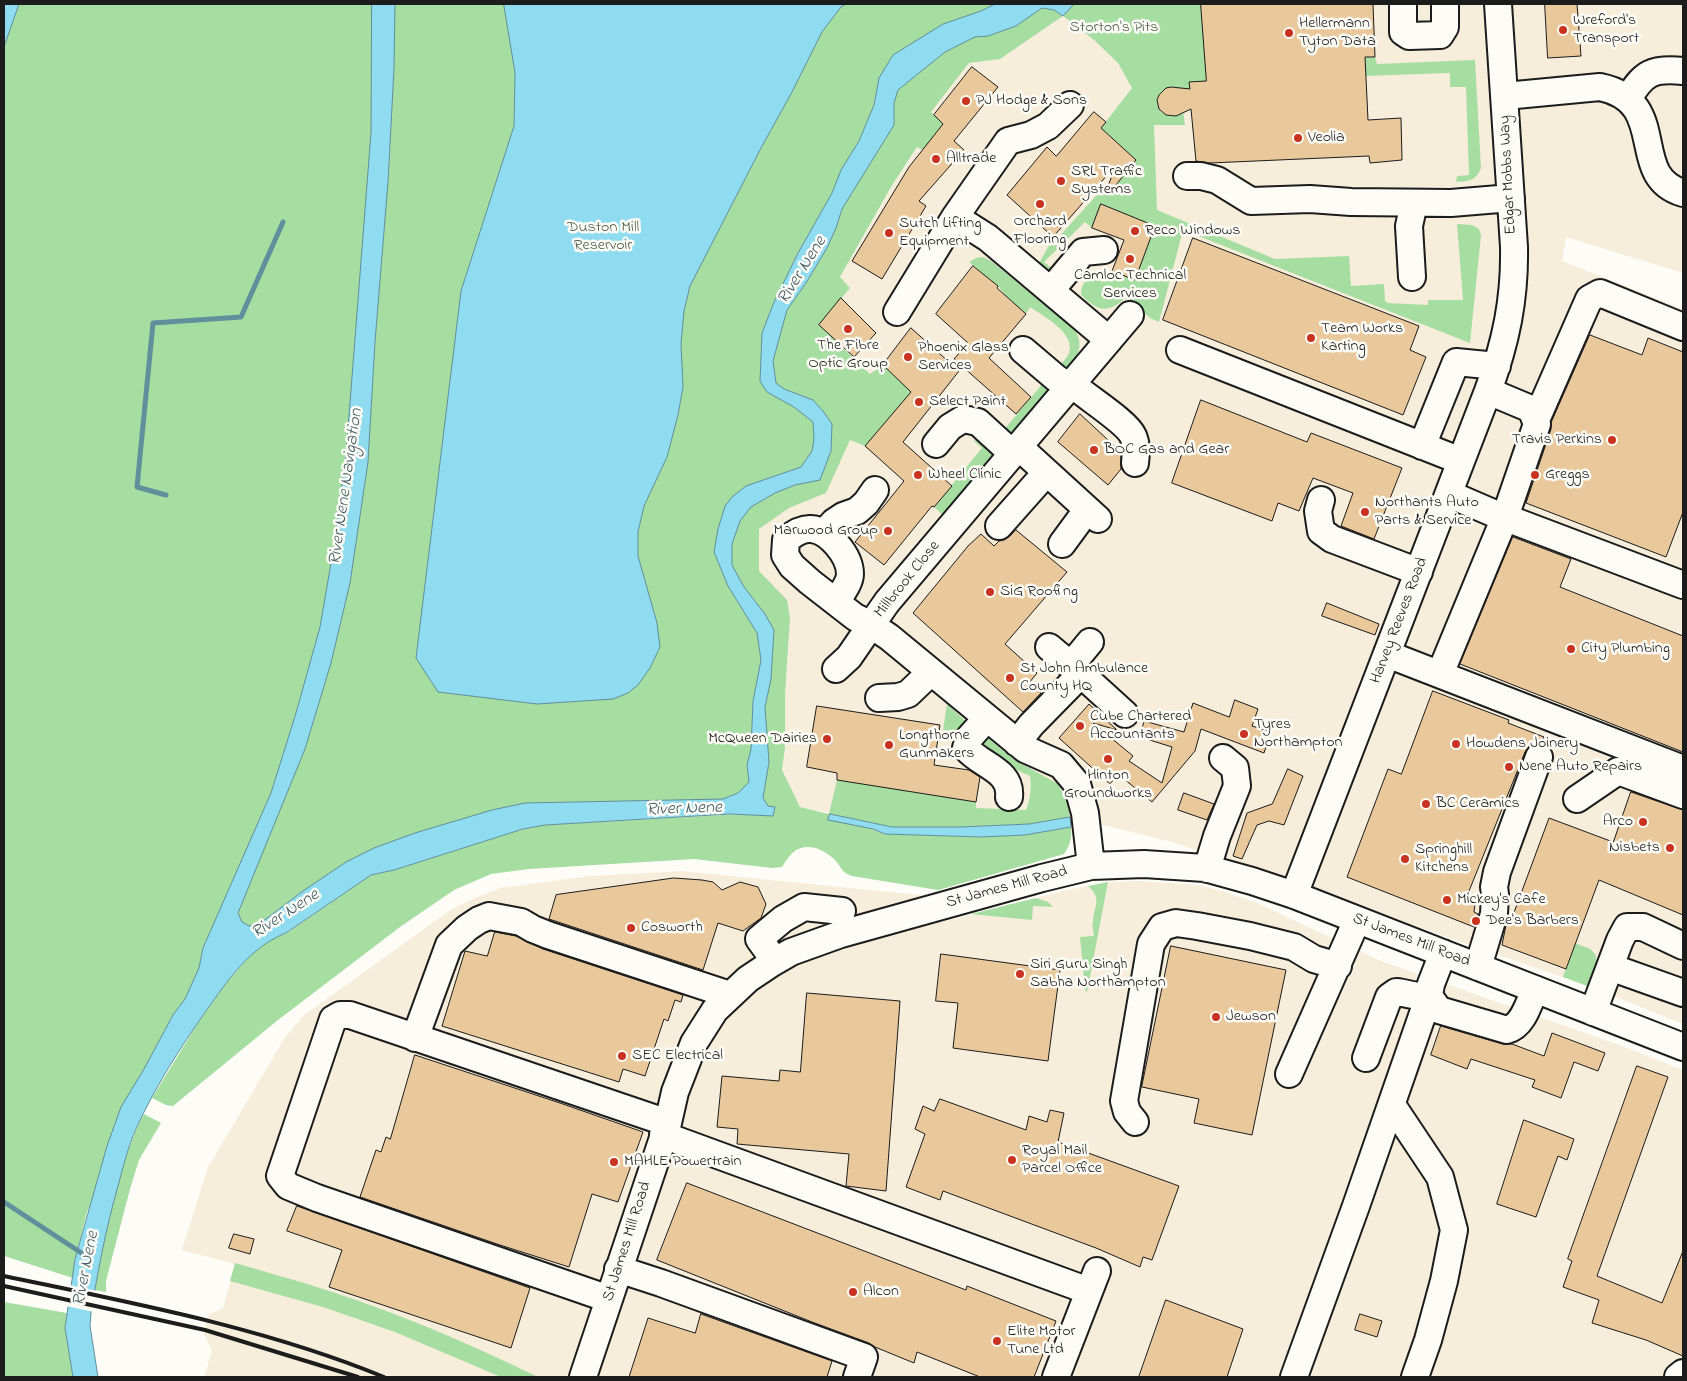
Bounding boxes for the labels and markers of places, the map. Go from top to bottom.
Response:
place label: Wreford's Transport [1573,11,1639,49]
place label: Hellermann Tyton Data [1299,14,1376,52]
marker: Wreford's Transport [1557,24,1569,36]
marker: Hellermann Tyton Data [1283,27,1295,39]
place label: PJ Hodge & Sons [976,91,1087,111]
marker: PJ Hodge & Sons [960,95,972,107]
place label: Veolia [1308,128,1345,148]
marker: Veolia [1292,132,1304,144]
place label: Alltrade [946,149,996,169]
marker: Alltrade [930,153,942,165]
place label: SRL Traffic Systems [1071,162,1142,200]
marker: SRL Traffic Systems [1055,175,1067,187]
marker: Orchard Flooring [1034,198,1046,210]
place label: Orchard Flooring [1014,212,1066,250]
place label: Sutch Lifting Equipment [899,214,981,252]
place label: Reco Windows [1145,221,1240,241]
marker: Reco Windows [1129,225,1141,237]
marker: Sutch Lifting Equipment [883,227,895,239]
marker: Camloc Technical Services [1124,253,1136,265]
place label: Camloc Technical Services [1074,266,1186,304]
place label: Team Works Karting [1321,319,1403,357]
marker: The Fibre Optic Group [842,323,854,335]
marker: Team Works Karting [1305,332,1317,344]
place label: The Fibre Optic Group [808,336,888,374]
place label: Phoenix Glass Services [918,338,1009,376]
marker: Phoenix Glass Services [902,351,914,363]
place label: Select Paint [929,392,1006,412]
marker: Select Paint [913,396,925,408]
place label: Travis Perkins [1512,430,1602,450]
marker: Travis Perkins [1606,434,1618,446]
place label: BOC Gas and Gear [1104,440,1229,460]
marker: BOC Gas and Gear [1088,444,1100,456]
place label: Wheel Clinic [928,465,1001,485]
place label: Greggs [1545,465,1590,485]
marker: Wheel Clinic [912,469,924,481]
marker: Greggs [1529,469,1541,481]
place label: Northants Auto Parts & Service [1375,493,1479,531]
marker: Northants Auto Parts & Service [1359,506,1371,518]
place label: Marwood Group [774,521,878,541]
marker: Marwood Group [882,525,894,537]
place label: SiG Roofing [1000,582,1078,602]
marker: SiG Roofing [984,586,996,598]
place label: City Plumbing [1581,639,1670,659]
marker: City Plumbing [1565,643,1577,655]
place label: St John Ambulance County HQ [1020,659,1148,697]
marker: St John Ambulance County HQ [1004,672,1016,684]
place label: Cube Chartered Accountants [1090,707,1191,745]
place label: Tyres Northampton [1254,715,1342,753]
marker: Cube Chartered Accountants [1074,720,1086,732]
place label: Longthorne Gunmakers [899,726,974,764]
marker: Tyres Northampton [1238,728,1250,740]
place label: McQueen Dairies [708,729,817,749]
marker: McQueen Dairies [821,733,833,745]
place label: Howdens Joinery [1466,734,1578,754]
marker: Howdens Joinery [1450,738,1462,750]
marker: Longthorne Gunmakers [883,739,895,751]
marker: Hinton Groundworks [1102,753,1114,765]
place label: Nene Auto Repairs [1519,757,1642,777]
marker: Nene Auto Repairs [1503,761,1515,773]
place label: Hinton Groundworks [1064,766,1152,804]
place label: BC Ceramics [1436,794,1520,814]
marker: BC Ceramics [1420,798,1432,810]
place label: Arco [1603,812,1633,832]
marker: Arco [1637,816,1649,828]
place label: Nisbets [1609,838,1660,858]
place label: Springhill Kitchens [1415,840,1472,878]
marker: Nisbets [1664,842,1676,854]
marker: Springhill Kitchens [1399,853,1411,865]
place label: Mickey's Cafe [1457,890,1546,910]
marker: Mickey's Cafe [1441,894,1453,906]
place label: Dee's Barbers [1486,911,1579,931]
marker: Dee's Barbers [1470,915,1482,927]
place label: Cosworth [641,918,703,938]
marker: Cosworth [625,922,637,934]
place label: Siri Guru Singh Sabha Northampton [1030,955,1166,993]
marker: Siri Guru Singh Sabha Northampton [1014,968,1026,980]
place label: Jewson [1226,1007,1276,1027]
marker: Jewson [1210,1011,1222,1023]
place label: SEC Electrical [632,1046,723,1066]
marker: SEC Electrical [616,1050,628,1062]
place label: Royal Mail Parcel Office [1022,1141,1102,1179]
place label: MAHLE Powertrain [624,1152,741,1172]
marker: Royal Mail Parcel Office [1006,1154,1018,1166]
marker: MAHLE Powertrain [608,1156,620,1168]
place label: Alcon [863,1282,899,1302]
marker: Alcon [847,1286,859,1298]
place label: Elite Motor Tune Ltd [1007,1322,1075,1360]
marker: Elite Motor Tune Ltd [991,1335,1003,1347]

